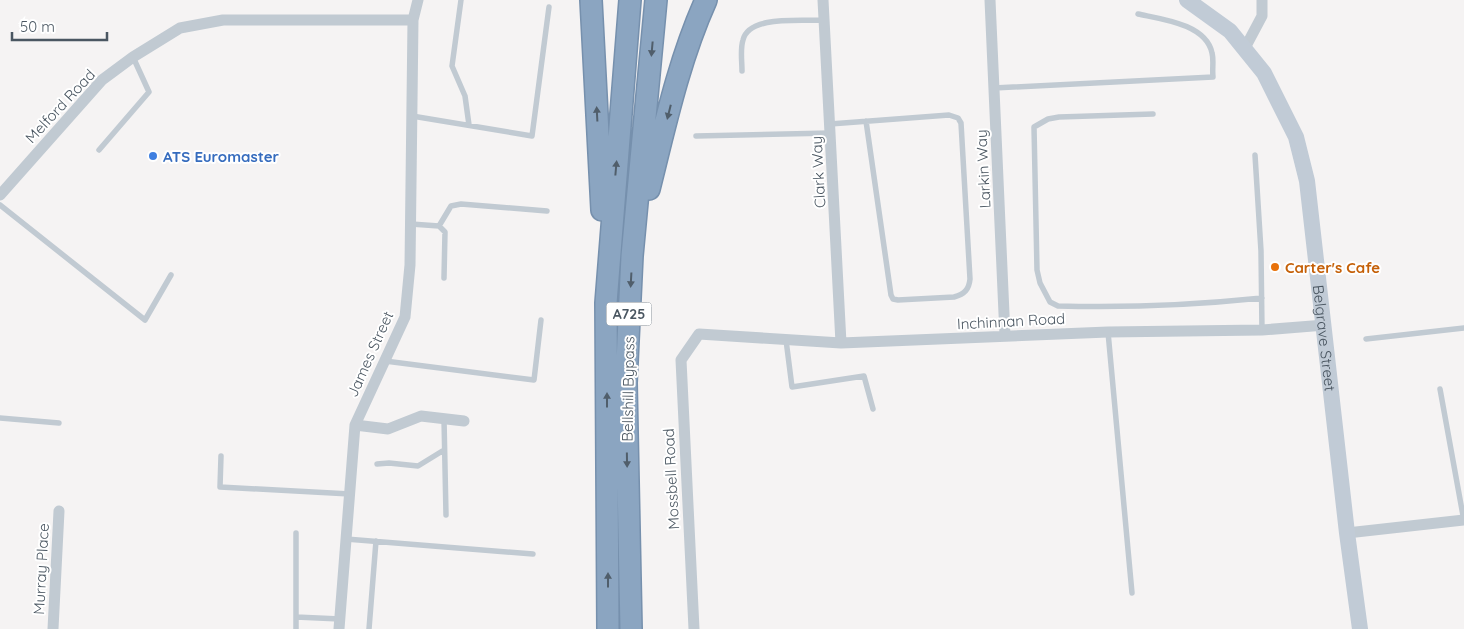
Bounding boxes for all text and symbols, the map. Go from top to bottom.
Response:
scale bar [12,10,108,42]
text: 50 m [20,17,55,36]
one-way arrow [647,41,655,57]
street label: Melford Road [21,65,99,147]
one-way arrow [664,105,672,120]
one-way arrow [593,106,601,122]
street label: Larkin Way [971,129,995,209]
street label: Clark Way [807,135,829,209]
place label: ATS Euromaster [163,147,280,166]
marker: ATS Euromaster [147,150,159,162]
one-way arrow [613,160,621,176]
place label: Carter's Cafe [1285,258,1380,277]
marker: Carter's Cafe [1269,261,1281,273]
one-way arrow [627,272,635,288]
street label: Belgrave Street [1309,284,1340,392]
road number: A725 [606,302,652,326]
street label: James Street [343,308,397,400]
street label: Inchinnan Road [956,309,1066,333]
street label: Bellshill Bypass [618,336,638,442]
one-way arrow [603,392,611,408]
street label: Mossbell Road [659,428,683,530]
one-way arrow [623,452,631,468]
street label: Murray Place [29,523,53,615]
one-way arrow [604,572,612,588]

